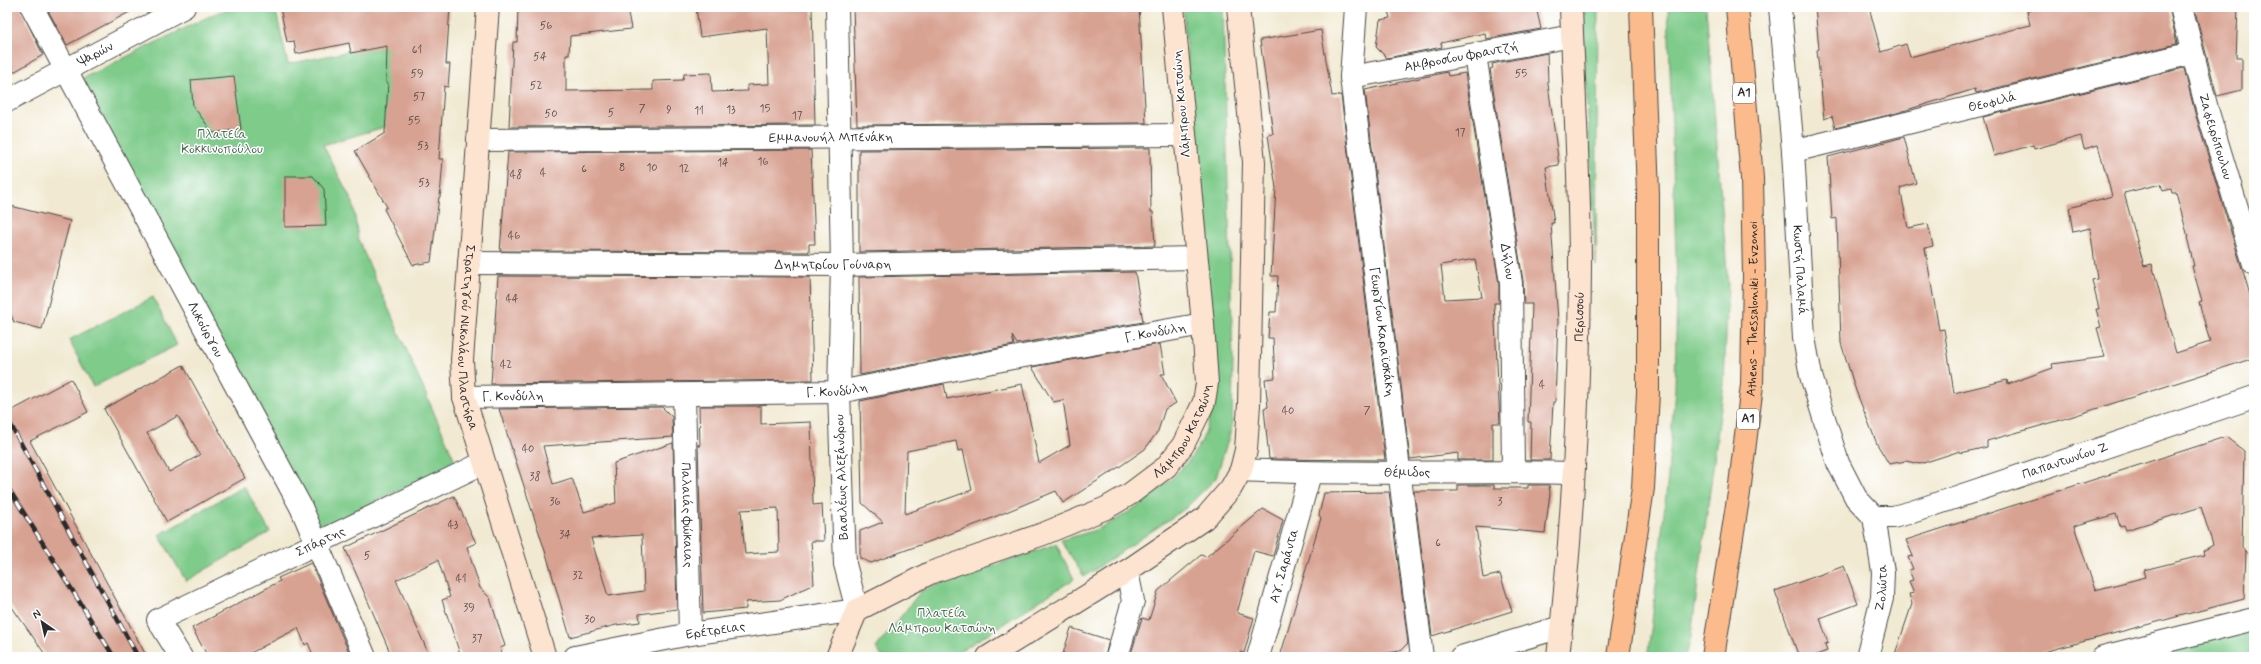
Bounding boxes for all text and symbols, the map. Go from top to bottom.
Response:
house number: 56 [540,19,552,33]
street label: Ψαρών [74,38,116,71]
street label: Αμβροσίου Φραντζή [1403,38,1519,75]
house number: 61 [412,43,422,57]
street label: Λάμπρου Κατσώνη [1169,49,1195,159]
house number: 54 [533,50,547,64]
house number: 59 [410,67,424,81]
house number: 55 [1515,67,1527,81]
house number: 52 [530,79,542,93]
road number: Α1 [1733,83,1755,103]
street label: Θεοφιλά [1966,88,2018,116]
house number: 57 [413,90,426,104]
street label: Ζαφειρόπουλου [2195,91,2236,182]
house number: 7 [639,102,646,116]
house number: 15 [760,102,771,116]
house number: 9 [666,103,672,117]
house number: 13 [726,103,736,117]
house number: 11 [694,104,704,118]
house number: 5 [608,106,615,120]
house number: 50 [545,107,557,121]
house number: 17 [792,109,803,123]
house number: 55 [408,114,420,128]
park label: Πλατεία Κοκκινοπούλου [181,126,263,158]
house number: 17 [1455,126,1466,140]
street label: Εμμανουήλ Μπενάκη [769,129,893,146]
house number: 53 [417,139,429,153]
house number: 16 [758,155,769,169]
house number: 14 [717,156,729,170]
house number: 8 [619,161,625,175]
house number: 10 [646,161,658,175]
house number: 6 [581,162,587,176]
house number: 12 [679,162,690,176]
house number: 4 [540,166,547,180]
house number: 48 [510,168,522,182]
house number: 53 [418,176,430,190]
street label: Athens - Thessaloniki - Evzonoi [1742,221,1763,398]
street label: Κωστή Παλαμά [1789,225,1811,316]
house number: 46 [508,229,520,243]
street label: Δήλου [1496,242,1519,281]
street label: Στρατηγού Νικολάου Πλαστήρα [453,244,482,432]
street label: Δημητρίου Γούναρη [774,256,892,274]
street label: Γεωργίου Καραϊσκάκη [1366,266,1399,398]
street label: Περισσού [1570,291,1588,342]
house number: 44 [505,292,519,306]
street label: Λυκούργου [183,298,227,360]
street label: Γ. Κονδύλη [1123,319,1187,346]
house number: 42 [500,358,512,372]
street label: Γ. Κονδύλη [806,378,869,401]
house number: 4 [1539,378,1546,392]
street label: Λάμπρου Κατσώνη [1149,383,1215,482]
street label: Γ. Κονδύλη [482,387,544,405]
house number: 40 [1282,404,1294,418]
house number: 7 [1364,404,1371,418]
road number: Α1 [1737,409,1759,429]
street label: Βασιλέως Αλεξάνδρου [831,414,853,540]
street label: Παπαντωνίου Ζ [2020,438,2110,483]
house number: 40 [522,442,534,456]
street label: Παλαιάς Φώκαιας [677,462,697,568]
street label: Θέμιδος [1384,464,1431,481]
house number: 38 [530,470,541,484]
house number: 36 [549,495,561,509]
house number: 3 [1498,495,1503,509]
house number: 43 [447,518,459,532]
street label: Σπάρτης [293,522,348,561]
street label: Αγ. Σαράντα [1265,527,1303,605]
house number: 34 [559,528,571,542]
house number: 6 [1435,536,1441,550]
house number: 5 [364,549,371,563]
street label: Ζολώτα [1870,563,1892,613]
house number: 32 [573,569,584,583]
house number: 41 [455,572,467,586]
house number: 39 [463,601,475,615]
north arrow [22,602,62,642]
park label: Πλατεία Λάμπρου Κατσώνη [888,605,996,637]
text: N [30,607,44,622]
house number: 30 [584,613,596,627]
street label: Ερέτρειας [684,618,747,643]
house number: 37 [472,632,483,646]

